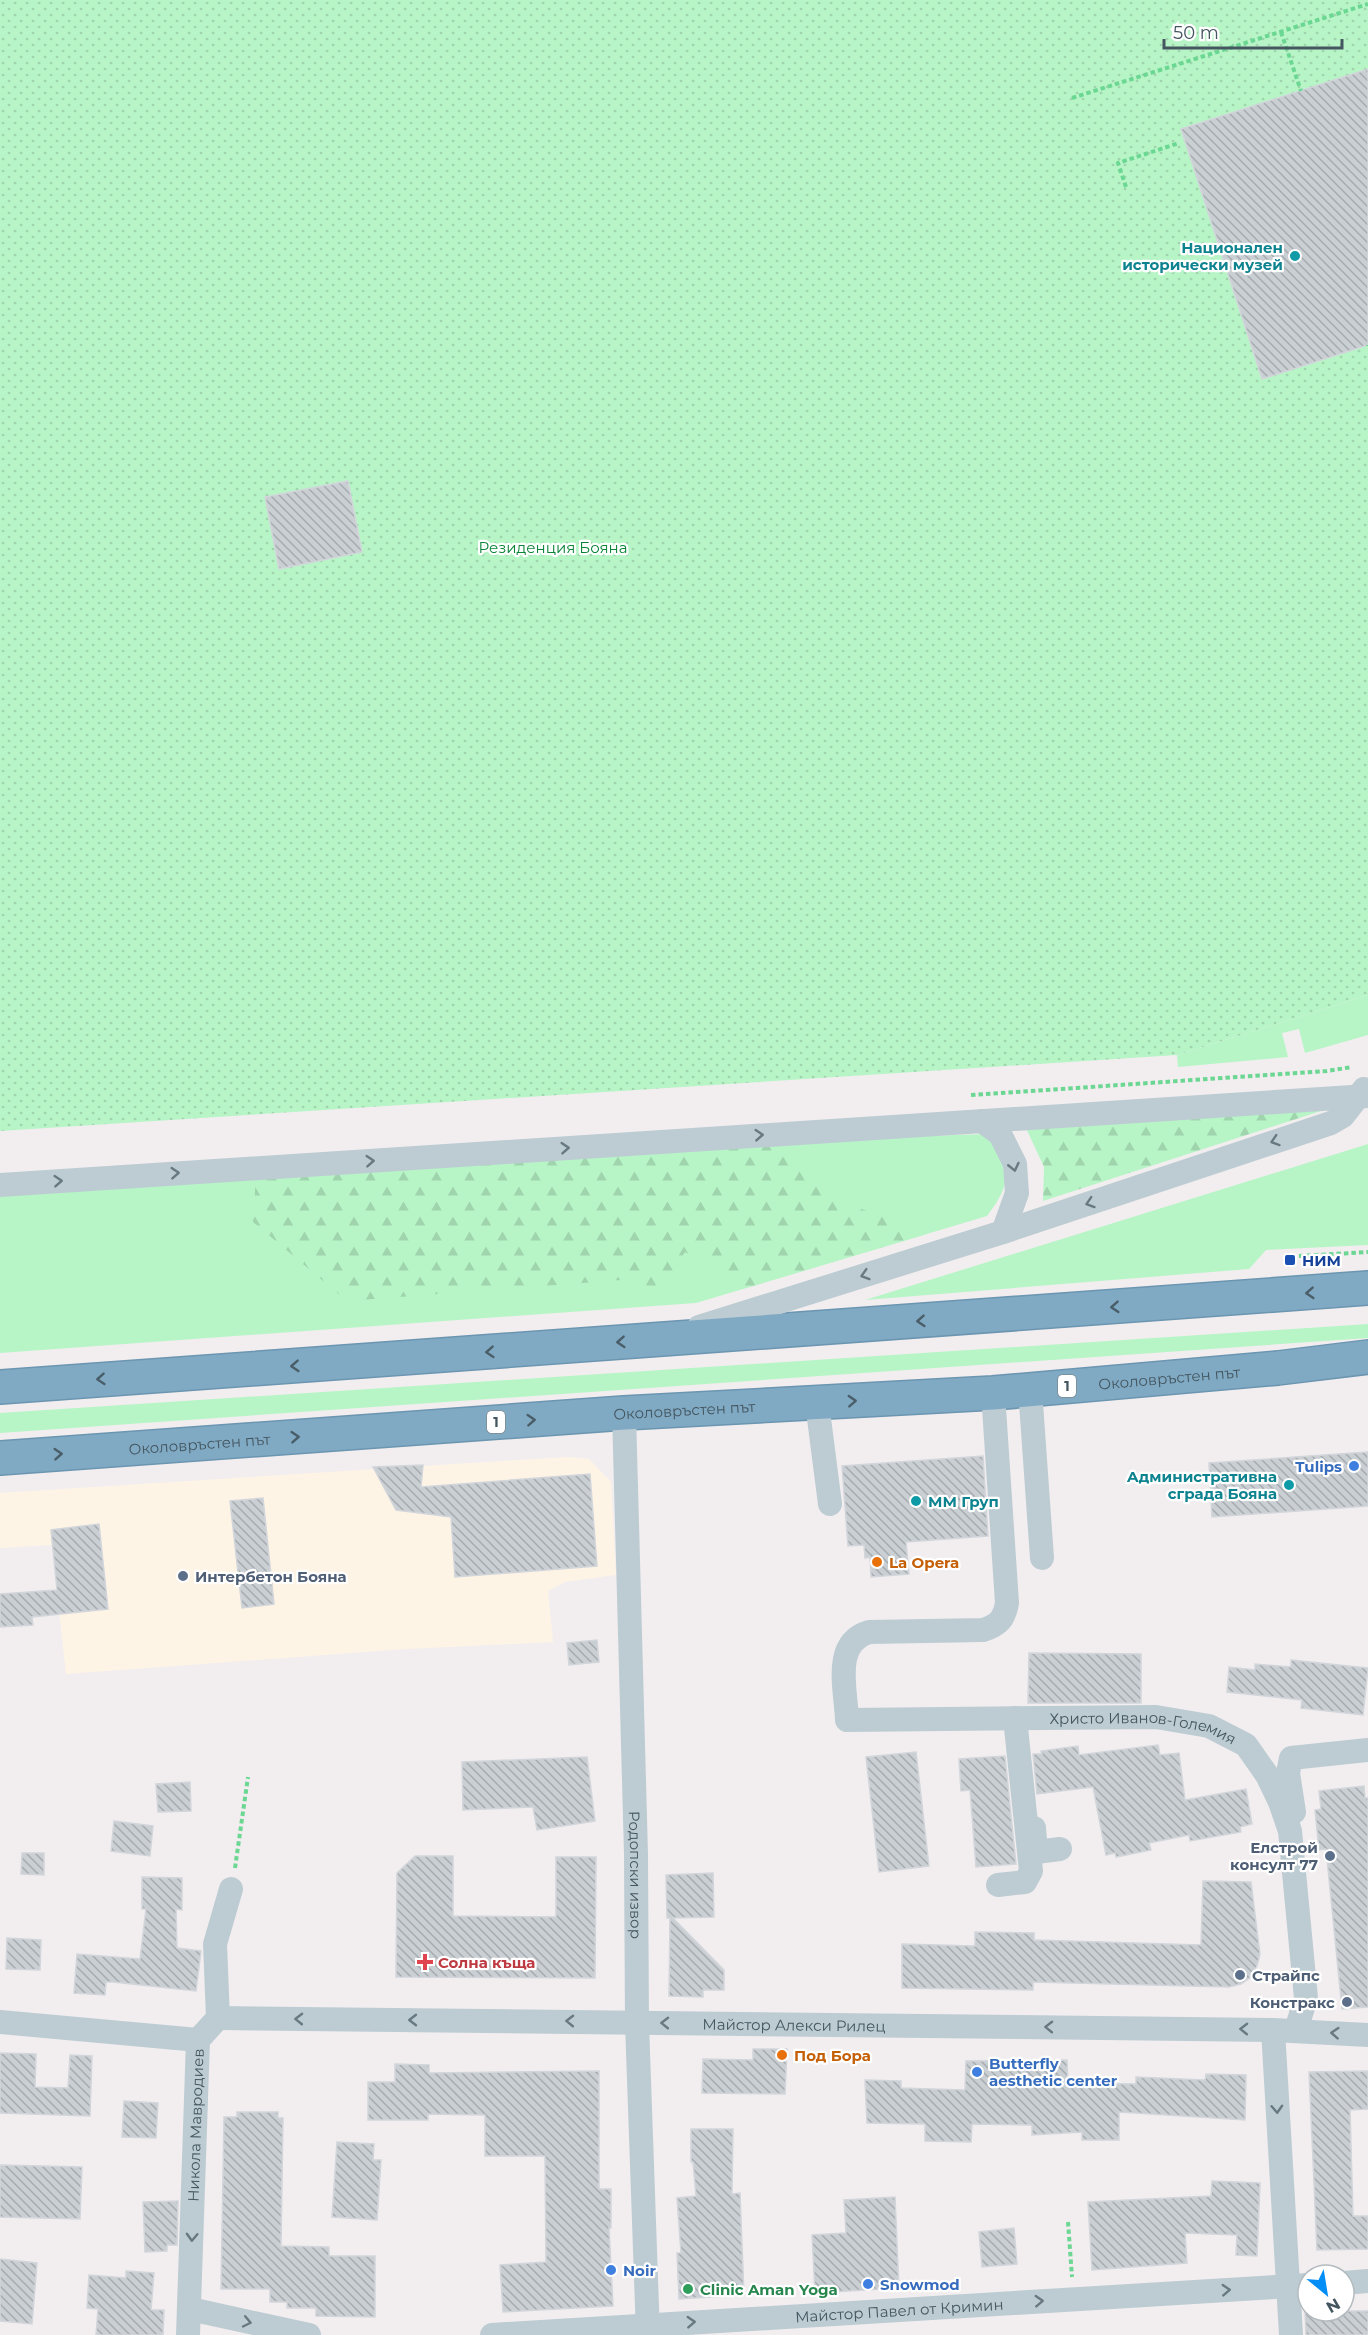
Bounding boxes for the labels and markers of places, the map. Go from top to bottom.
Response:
place label: Национален исторически музей [1122,238,1283,274]
marker: Национален исторически музей [1288,249,1302,263]
place label: НИМ [1302,1251,1341,1270]
marker: НИМ [1283,1253,1297,1267]
place label: Tulips [1295,1457,1342,1476]
marker: Tulips [1347,1459,1361,1473]
place label: Административна сграда Бояна [1127,1467,1277,1503]
marker: Административна сграда Бояна [1282,1478,1296,1492]
place label: ММ Груп [928,1492,999,1511]
marker: ММ Груп [909,1494,923,1508]
place label: La Opera [889,1553,959,1572]
marker: La Opera [870,1555,884,1569]
place label: Интербетон Бояна [195,1567,347,1586]
marker: Интербетон Бояна [176,1569,190,1583]
place label: Елстрой консулт 77 [1230,1838,1318,1874]
marker: Елстрой консулт 77 [1323,1849,1337,1863]
marker: Солна къща [416,1953,434,1971]
place label: Солна къща [438,1953,535,1972]
place label: Страйпс [1252,1966,1320,1985]
marker: Страйпс [1233,1968,1247,1982]
place label: Констракс [1250,1993,1335,2012]
marker: Констракс [1340,1995,1354,2009]
place label: Под Бора [794,2046,871,2065]
marker: Под Бора [775,2048,789,2062]
place label: Butterfly aesthetic center [989,2054,1118,2090]
marker: Butterfly aesthetic center [970,2065,984,2079]
place label: Noir [623,2261,656,2280]
marker: Noir [604,2263,618,2277]
place label: Snowmod [880,2275,960,2294]
marker: Snowmod [861,2277,875,2291]
place label: Clinic Aman Yoga [700,2280,838,2299]
marker: Clinic Aman Yoga [681,2282,695,2296]

